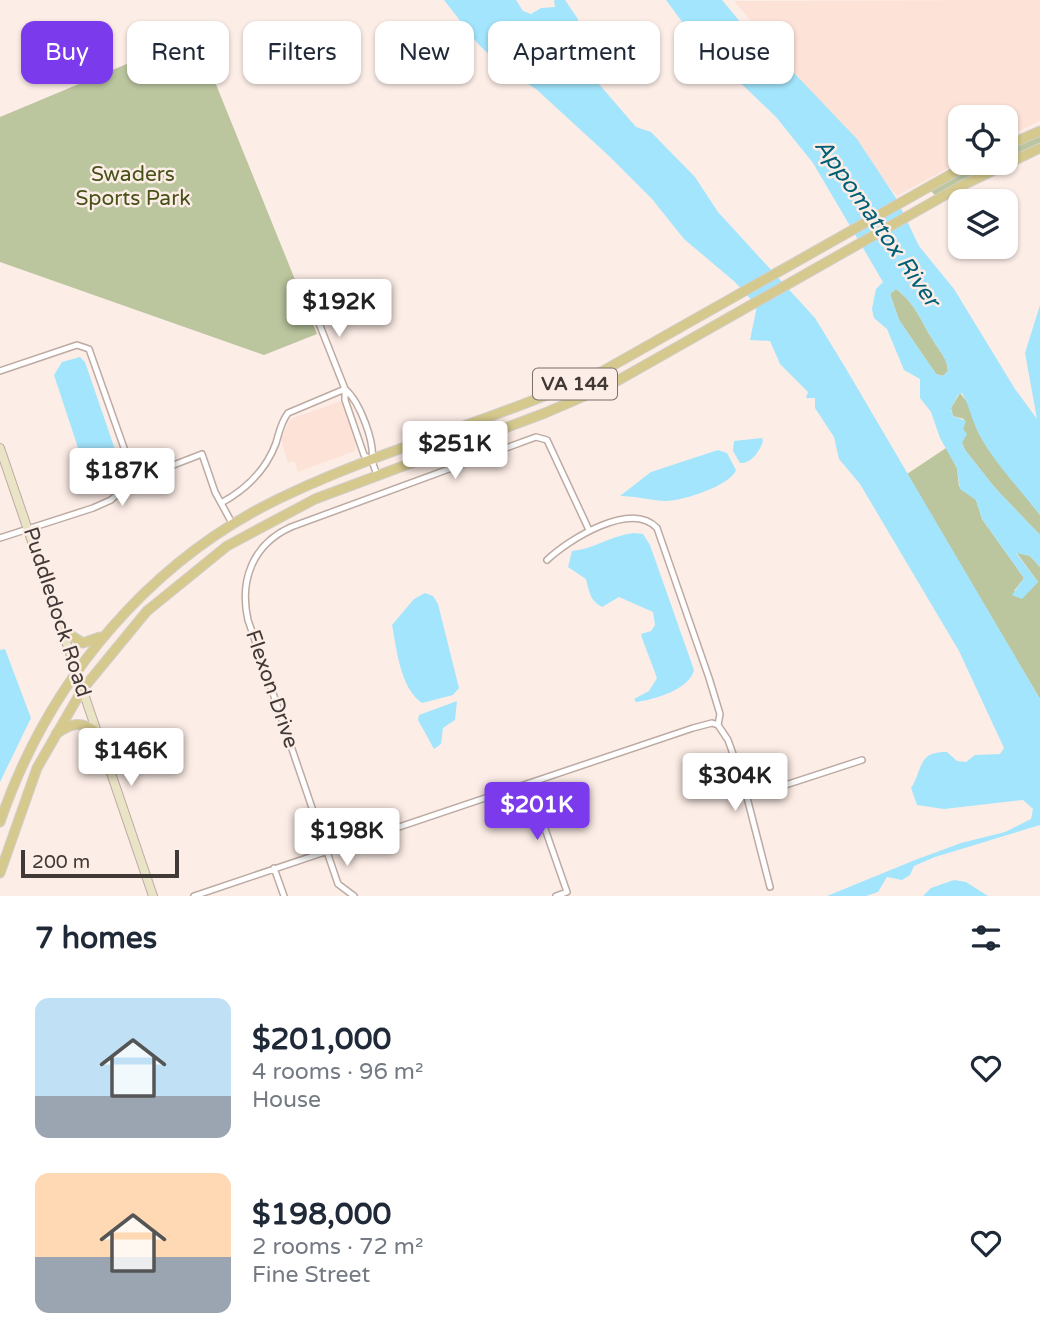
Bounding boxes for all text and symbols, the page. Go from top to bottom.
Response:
chip: Buy [21,21,113,84]
chip: Rent [127,21,229,84]
chip: Filters [243,21,361,84]
chip: New [375,21,474,84]
chip: Apartment [488,21,660,84]
chip: House [674,21,794,84]
map controls [948,105,1018,259]
button: locate [948,105,1018,175]
water label: Appomattox River [808,133,947,315]
park label: Swaders Sports Park [75,162,191,211]
button: layers [948,189,1018,259]
pin: $192K [290,280,388,339]
text: $192K [303,288,375,316]
road number: VA 144 [533,368,617,400]
pin: $251K [406,421,504,481]
text: $251K [419,430,491,458]
pin: $187K [73,448,171,508]
text: $187K [86,457,158,485]
street label: Puddledock Road [18,524,96,700]
street label: Flexon Drive [240,627,304,752]
pin: $146K [82,728,180,788]
text: $146K [95,737,167,765]
pin: $304K [686,754,784,813]
text: $304K [699,762,771,790]
pin: $201K [488,782,586,842]
text: $201K [501,791,573,819]
pin: $198K [298,808,396,868]
text: $198K [311,817,383,845]
scale bar [21,847,178,879]
text: 200 m [32,851,90,873]
icon: filters [967,919,1005,957]
text: 7 homes [35,920,157,957]
text: $201,000 [252,1021,391,1058]
icon: home [91,1026,175,1110]
icon: heart [967,1049,1005,1087]
text: 4 rooms · 96 m² [252,1058,423,1086]
text: House [252,1086,321,1114]
text: $198,000 [252,1196,391,1233]
icon: home [91,1201,175,1285]
icon: heart [967,1224,1005,1262]
text: 2 rooms · 72 m² [252,1233,423,1261]
text: Fine Street [252,1261,370,1289]

